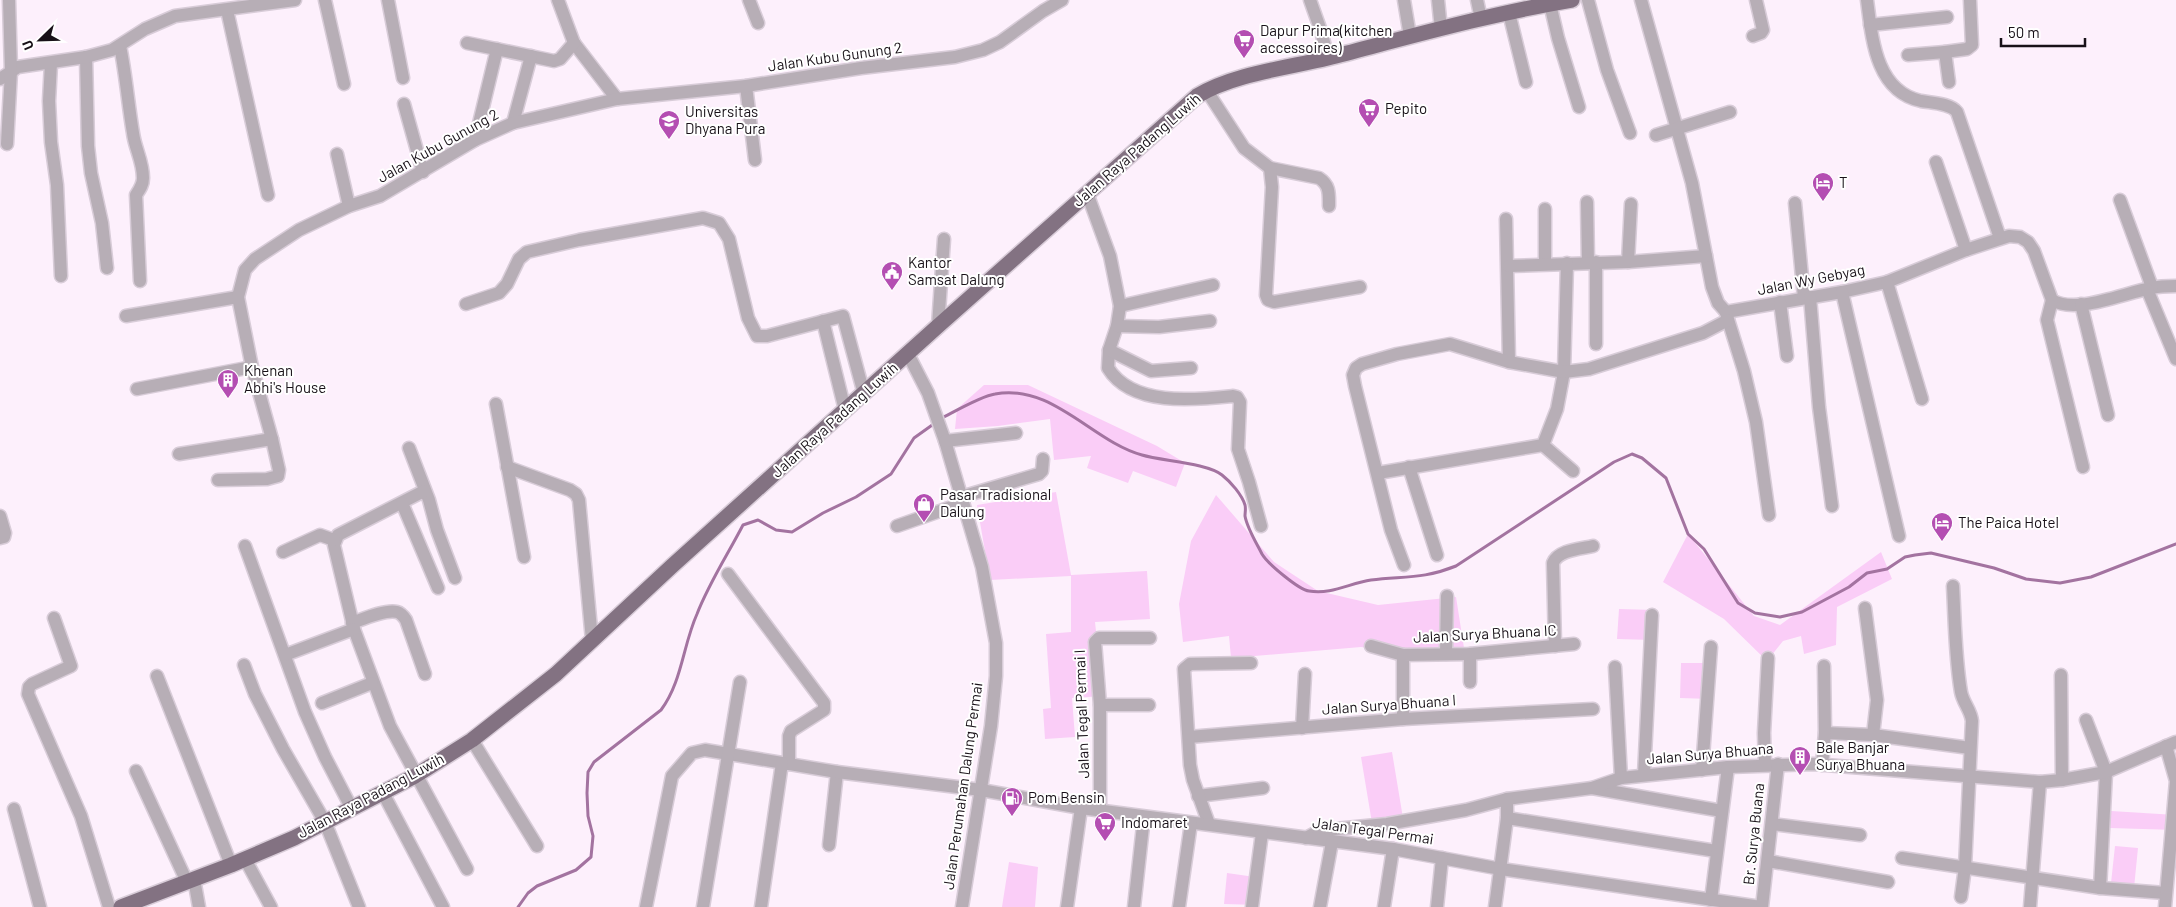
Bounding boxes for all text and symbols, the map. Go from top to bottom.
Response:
north arrow [15,15,65,65]
scale bar [2001,15,2085,47]
place label: Dapur Prima(kitchen accessoires) [1260,21,1392,56]
text: 50 m [2008,23,2040,41]
supermarket icon: Dapur Prima(kitchen accessoires) [1232,28,1256,59]
text: U [18,38,37,53]
street label: Jalan Kubu Gunung 2 [767,38,903,74]
street label: Jalan Raya Padang Luwih [1069,89,1204,210]
supermarket icon: Pepito [1357,97,1381,128]
place label: Pepito [1385,99,1427,117]
place label: Universitas Dhyana Pura [685,102,765,137]
street label: Jalan Kubu Gunung 2 [374,104,501,186]
school or university icon: Universitas Dhyana Pura [657,109,681,140]
hotel icon: T [1811,171,1835,202]
place label: T [1839,173,1848,191]
place label: Kantor Samsat Dalung [908,253,1005,288]
public building icon: Kantor Samsat Dalung [880,260,904,291]
street label: Jalan Wy Gebyag [1756,260,1866,298]
street label: Jalan Raya Padang Luwih [768,358,901,481]
place label: Khenan Abhi's House [244,361,326,396]
building icon: Khenan Abhi's House [216,368,240,399]
place label: Pasar Tradisional Dalung [940,485,1051,520]
shop icon: Pasar Tradisional Dalung [912,492,936,523]
hotel icon: The Paica Hotel [1930,511,1954,542]
place label: The Paica Hotel [1958,513,2059,531]
street label: Jalan Surya Bhuana IC [1413,620,1557,646]
street label: Jalan Tegal Permai I [1070,649,1092,779]
street label: Jalan Perumahan Dalung Permai [939,681,985,891]
street label: Jalan Surya Bhuana I [1321,690,1457,718]
street label: Jalan Surya Bhuana [1646,738,1774,768]
place label: Bale Banjar Surya Bhuana [1816,738,1905,773]
building icon: Bale Banjar Surya Bhuana [1788,745,1812,776]
street label: Jalan Raya Padang Luwih [294,749,447,841]
street label: Br. Surya Buana [1739,782,1767,886]
fuel station icon: Pom Bensin [1000,786,1024,817]
place label: Pom Bensin [1028,788,1105,806]
supermarket icon: Indomaret [1093,811,1117,842]
place label: Indomaret [1121,813,1188,831]
street label: Jalan Tegal Permai [1311,813,1435,847]

